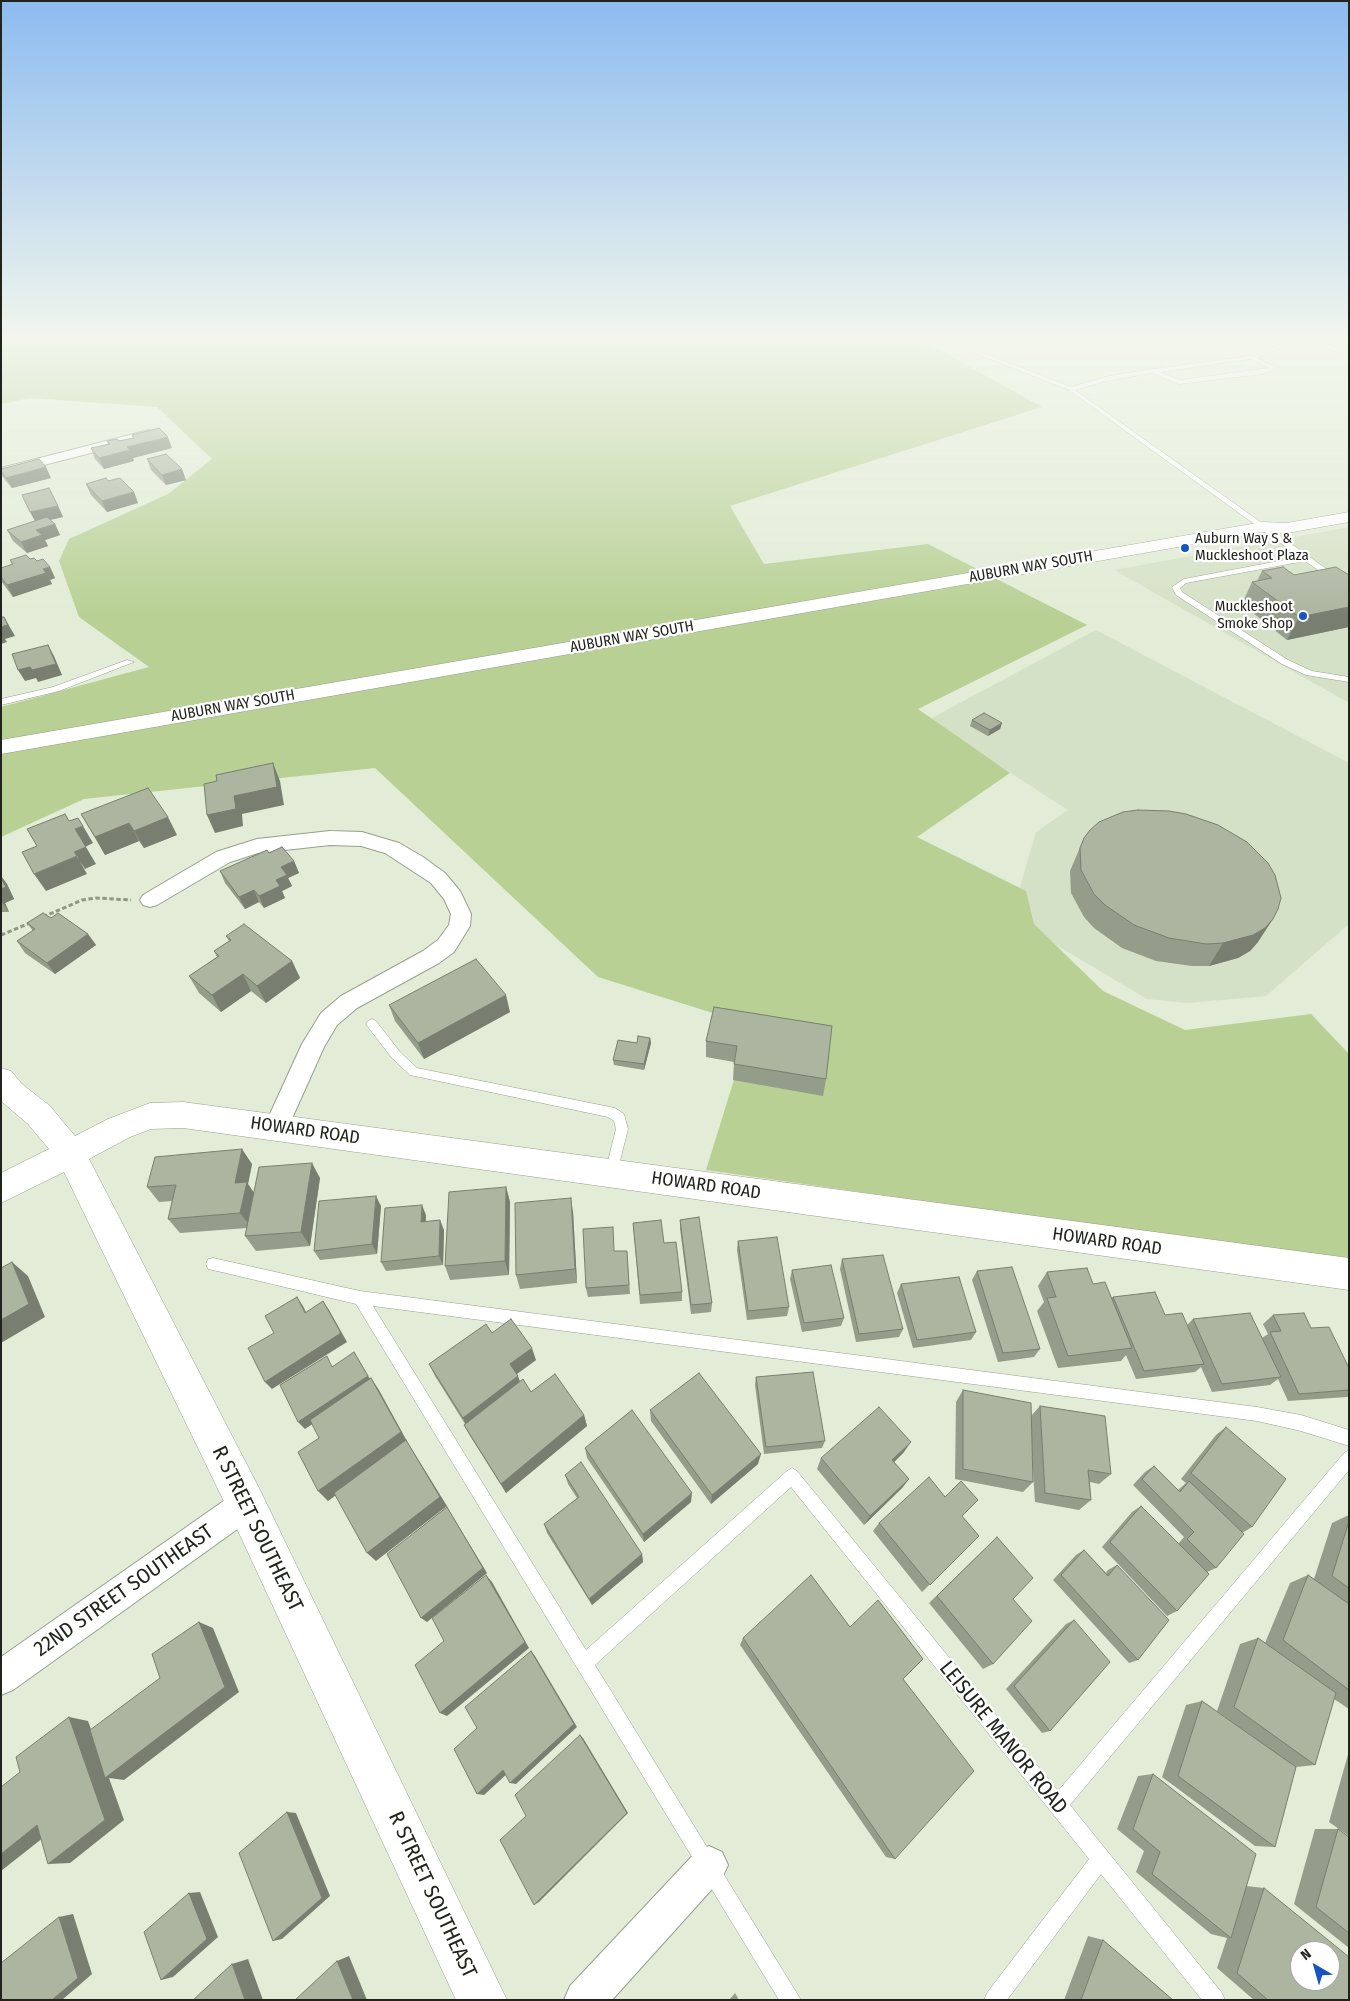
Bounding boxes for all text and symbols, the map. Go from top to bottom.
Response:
place label: Auburn Way S & Muckleshoot Plaza [1195,530,1309,565]
marker: Auburn Way S & Muckleshoot Plaza [1179,542,1191,554]
street label: AUBURN WAY SOUTH [968,547,1094,587]
place label: Muckleshoot Smoke Shop [1215,598,1293,633]
marker: Muckleshoot Smoke Shop [1297,610,1309,622]
street label: AUBURN WAY SOUTH [569,617,695,657]
street label: AUBURN WAY SOUTH [170,686,296,726]
street label: HOWARD ROAD [249,1113,361,1149]
street label: HOWARD ROAD [650,1168,762,1204]
street label: HOWARD ROAD [1051,1224,1163,1260]
street label: R STREET SOUTHEAST [206,1442,308,1616]
street label: 22ND STREET SOUTHEAST [30,1520,218,1662]
street label: LEISURE MANOR ROAD [934,1656,1072,1820]
street label: R STREET SOUTHEAST [382,1808,482,1982]
north arrow [1290,1941,1340,1991]
text: N [1298,1945,1315,1964]

